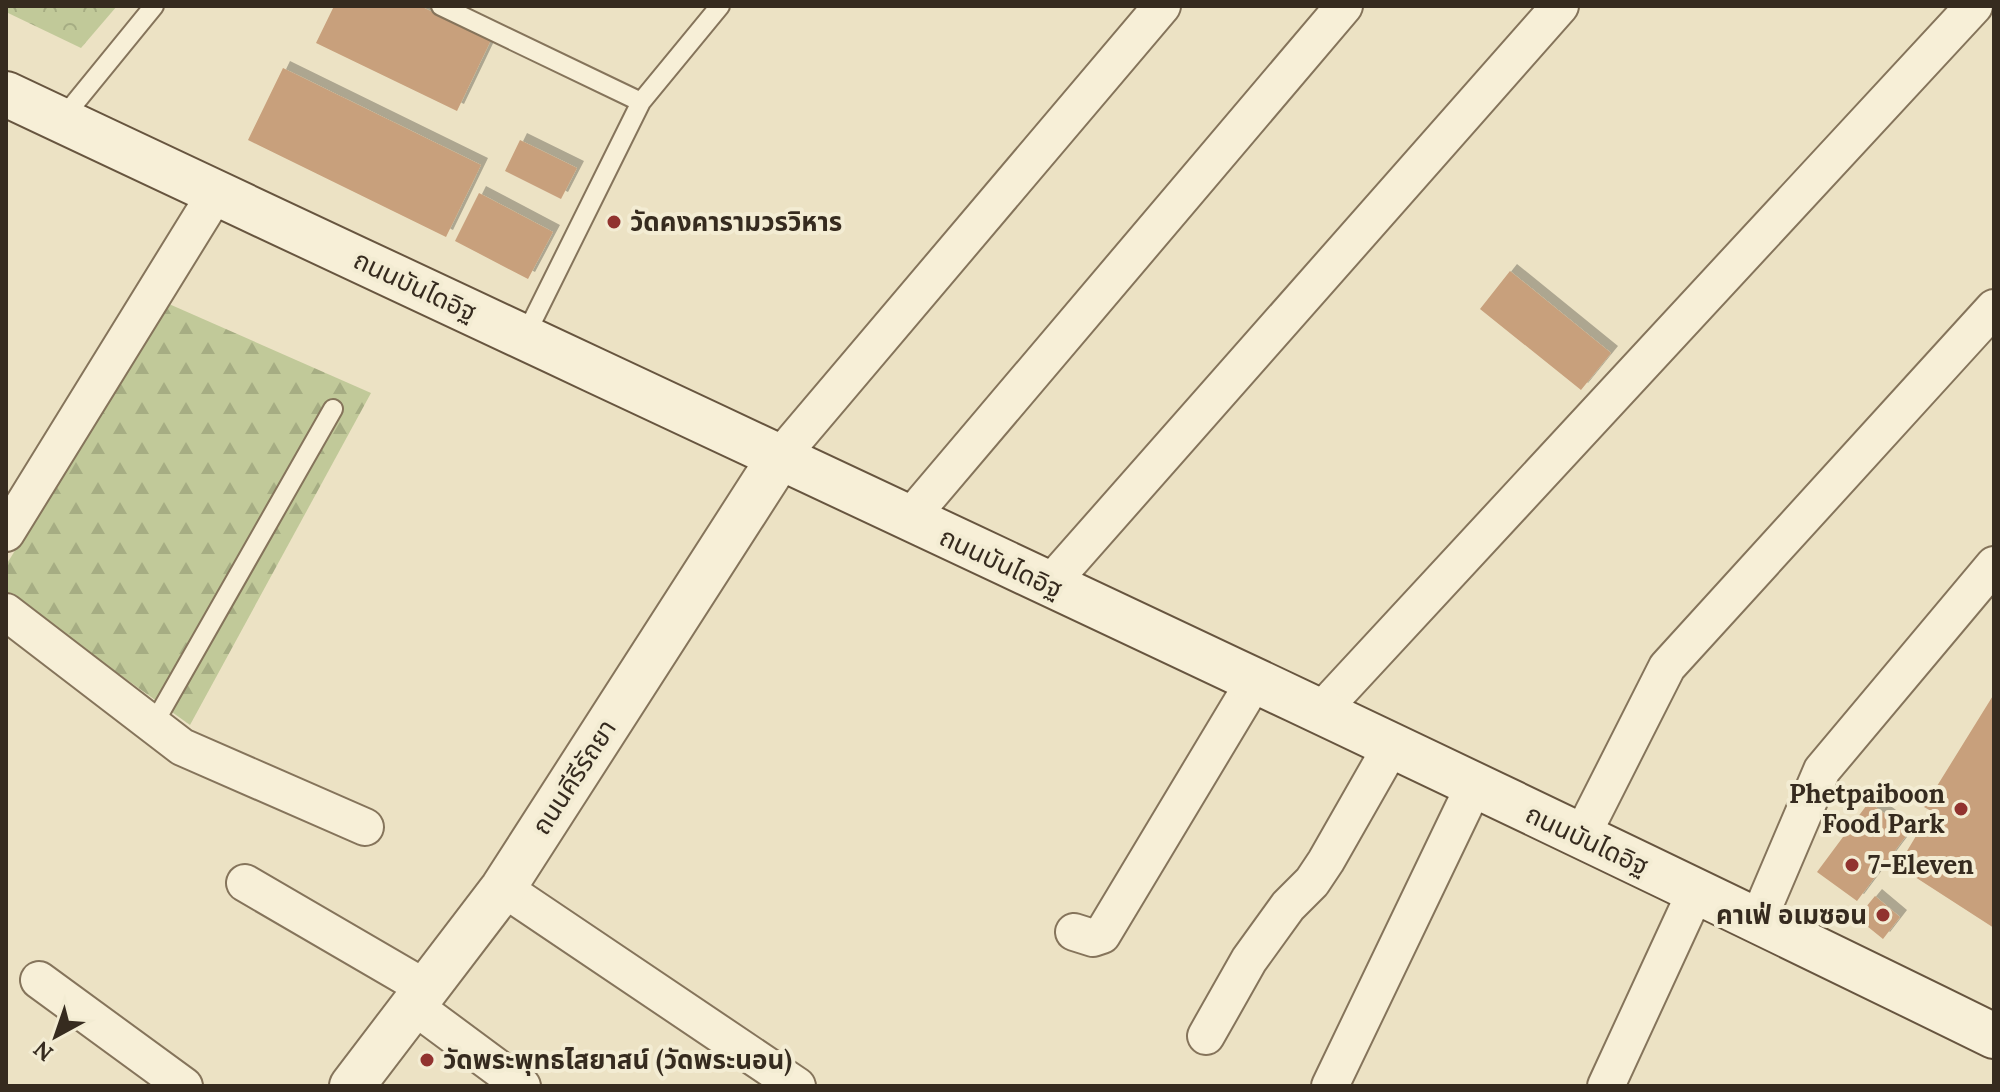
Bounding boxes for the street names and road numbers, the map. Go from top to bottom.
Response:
street label: ถนนบันไดอิฐ [348,243,482,328]
street label: ถนนบันไดอิฐ [934,520,1068,605]
street label: ถนนคีรีรัถยา [524,713,623,840]
street label: ถนนบันไดอิฐ [1520,797,1654,882]

